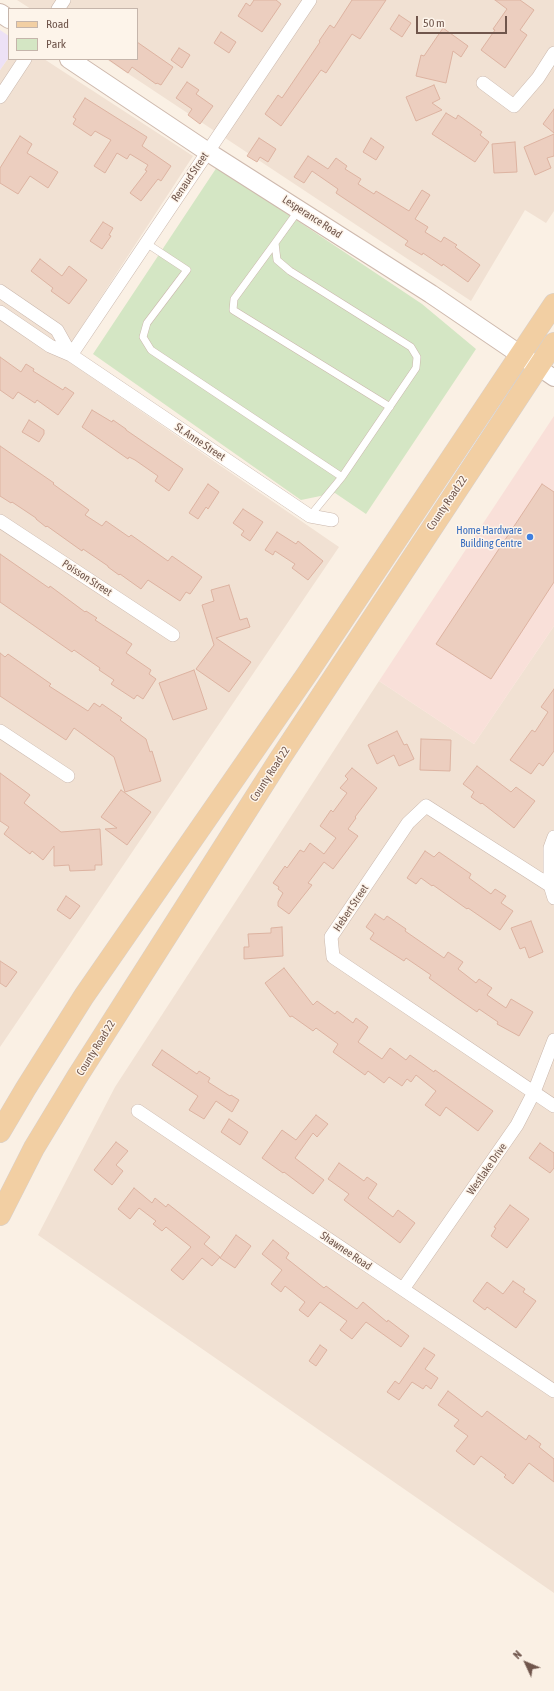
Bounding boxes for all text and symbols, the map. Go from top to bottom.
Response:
legend [8,8,138,60]
scale bar [418,8,509,34]
text: 50 m [423,16,445,30]
text: Road [46,17,69,31]
text: Park [46,37,66,51]
street label: Renaud Street [169,150,211,204]
street label: Lesperance Road [280,193,344,241]
street label: St. Anne Street [172,420,228,464]
street label: County Road 22 [424,473,470,533]
place label: Home Hardware Building Centre [456,524,522,550]
marker: Home Hardware Building Centre [525,532,535,542]
street label: Poisson Street [60,557,114,599]
street label: County Road 22 [247,744,293,804]
street label: Hebert Street [331,882,371,934]
street label: County Road 22 [74,1018,118,1078]
street label: Westlake Drive [464,1141,510,1197]
street label: Shawnee Road [318,1229,374,1273]
north arrow [506,1643,546,1683]
text: N [511,1648,524,1661]

